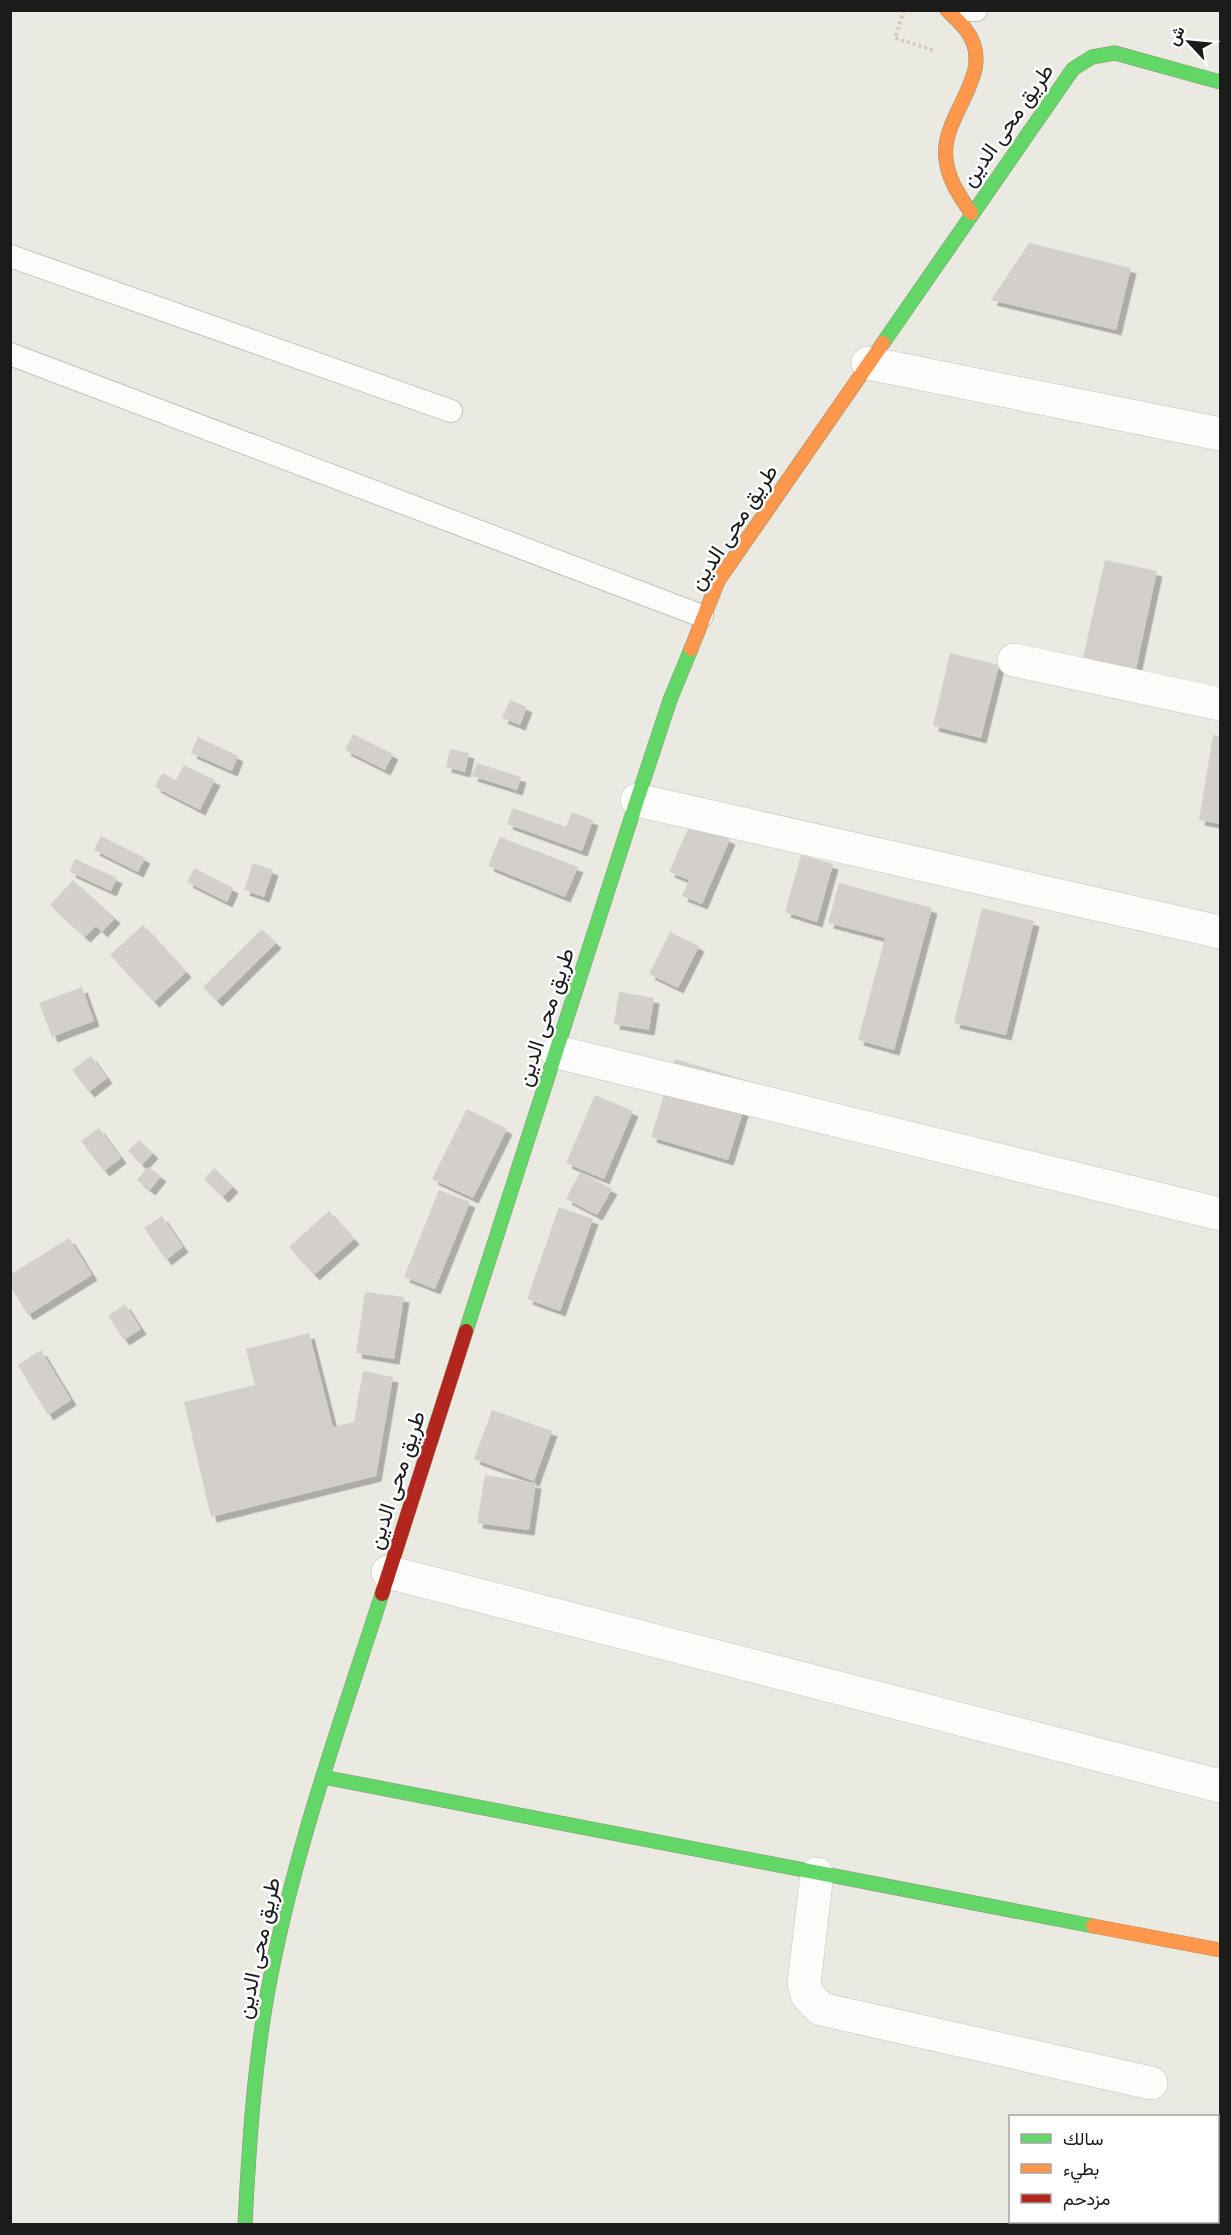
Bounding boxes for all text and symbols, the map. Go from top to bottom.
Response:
north arrow [1159,12,1219,72]
text: ش [1163,23,1190,49]
street label: طريق محى الدين [955,58,1059,192]
street label: طريق محى الدين [682,459,784,595]
street label: طريق محى الدين [510,944,580,1090]
street label: طريق محى الدين [361,1407,431,1553]
street label: طريق محى الدين [230,1875,286,2021]
legend [1009,2115,1219,2223]
text: سالك [1063,2128,1103,2150]
text: بطيء [1063,2158,1099,2184]
text: مزدحم [1063,2188,1110,2211]

